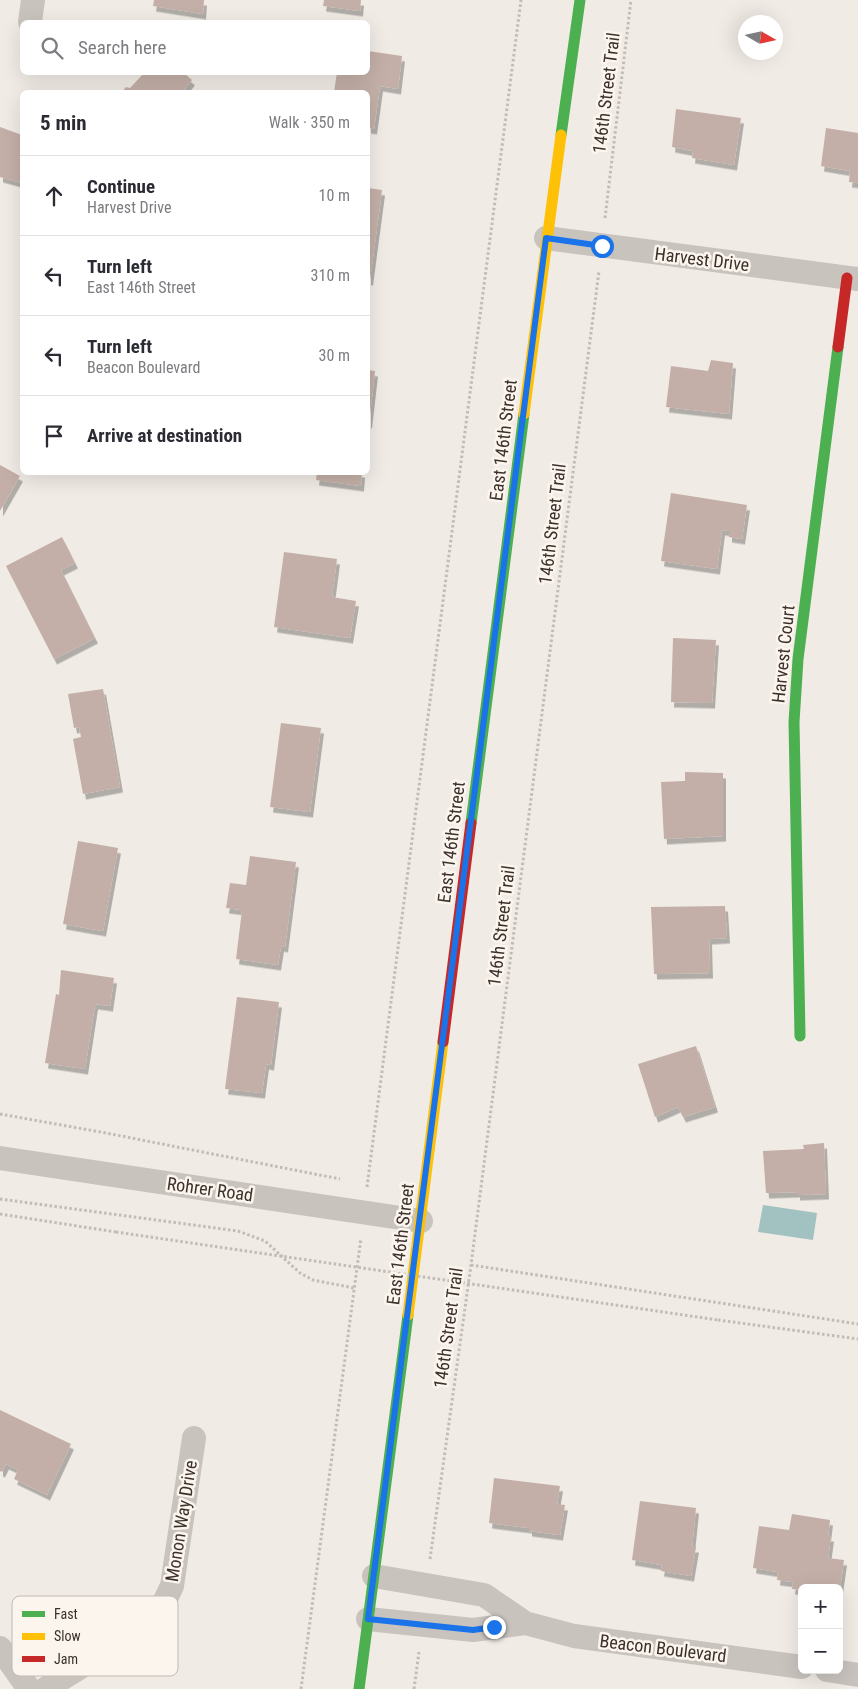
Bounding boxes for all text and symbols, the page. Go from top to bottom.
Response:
north arrow [738,15,783,60]
search box [20,20,370,75]
street label: 146th Street Trail [588,31,624,155]
icon: search [38,34,66,62]
text: Search here [78,36,166,59]
text: 5 min [40,111,87,135]
text: Walk · 350 m [269,113,350,132]
text: Continue [87,175,155,198]
icon: ahead [40,182,68,210]
text: 10 m [318,186,350,205]
text: Harvest Drive [87,198,171,217]
route start [591,235,614,258]
street label: Harvest Drive [654,243,750,275]
text: Turn left [87,255,152,278]
icon: left [40,262,68,290]
text: 310 m [311,266,350,285]
text: East 146th Street [87,278,196,297]
text: Turn left [87,335,152,358]
icon: left [40,342,68,370]
text: 30 m [318,346,350,365]
text: Beacon Boulevard [87,358,200,377]
street label: East 146th Street [485,378,521,502]
icon: arrive [40,422,68,450]
text: Arrive at destination [87,424,242,447]
street label: 146th Street Trail [534,462,570,586]
street label: Harvest Court [767,604,799,704]
street label: East 146th Street [433,780,469,904]
street label: 146th Street Trail [483,864,519,988]
street label: Rohrer Road [166,1173,254,1205]
street label: East 146th Street [382,1182,418,1306]
street label: 146th Street Trail [429,1266,467,1390]
street label: Monon Way Drive [161,1459,201,1583]
map controls [798,1584,843,1674]
button: + [798,1584,843,1629]
legend [12,1596,178,1676]
text: Fast [54,1606,78,1622]
route end [483,1616,506,1639]
text: Slow [54,1628,81,1644]
button: − [798,1629,843,1674]
street label: Beacon Boulevard [598,1630,728,1666]
text: Jam [54,1651,78,1667]

